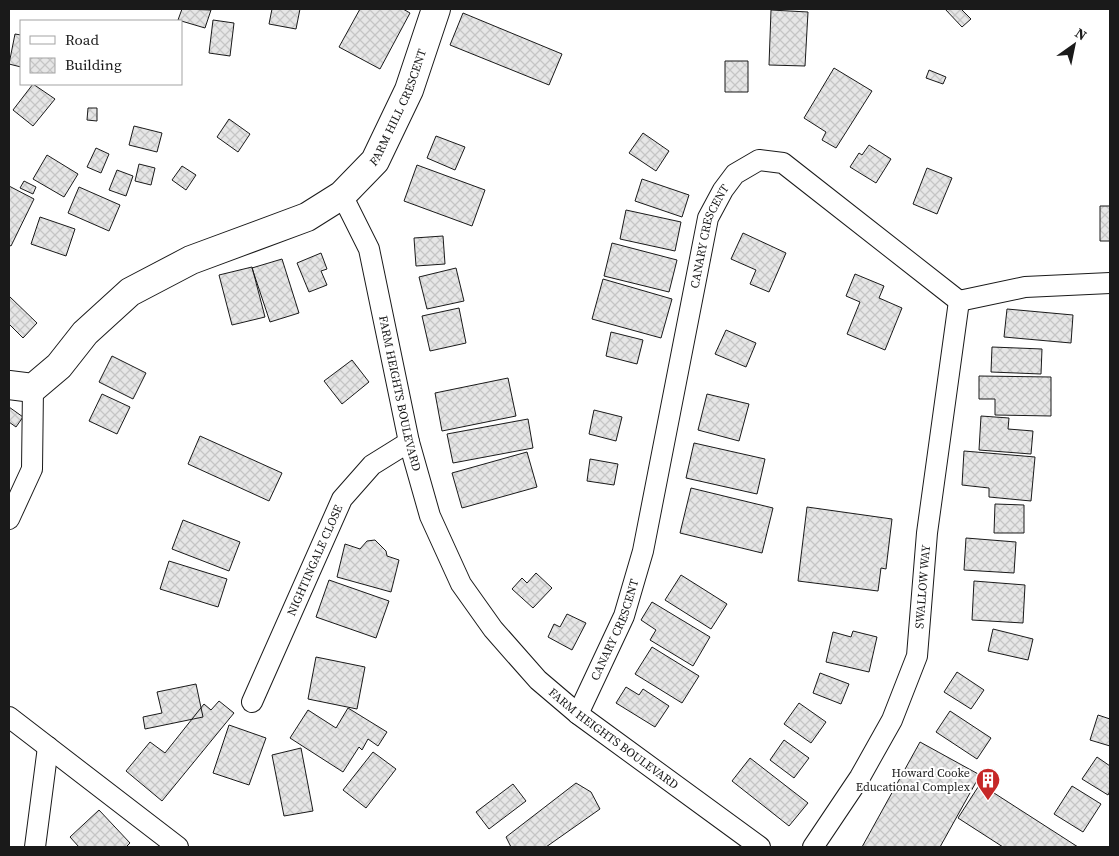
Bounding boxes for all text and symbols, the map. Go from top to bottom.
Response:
legend [20,20,182,85]
north arrow [1049,20,1099,70]
text: N [1071,23,1091,45]
text: Road [65,29,99,50]
street label: FARM HILL CRESCENT [366,46,430,170]
text: Building [65,54,122,75]
street label: CANARY CRESCENT [686,180,733,290]
street label: FARM HEIGHTS BOULEVARD [375,314,425,473]
street label: NIGHTINGALE CLOSE [283,502,346,618]
street label: SWALLOW WAY [911,544,934,629]
street label: CANARY CRESCENT [587,577,643,683]
street label: FARM HEIGHTS BOULEVARD [545,684,682,793]
place label: Howard Cooke Educational Complex [856,765,971,795]
building icon: Howard Cooke Educational Complex [975,767,1001,801]

